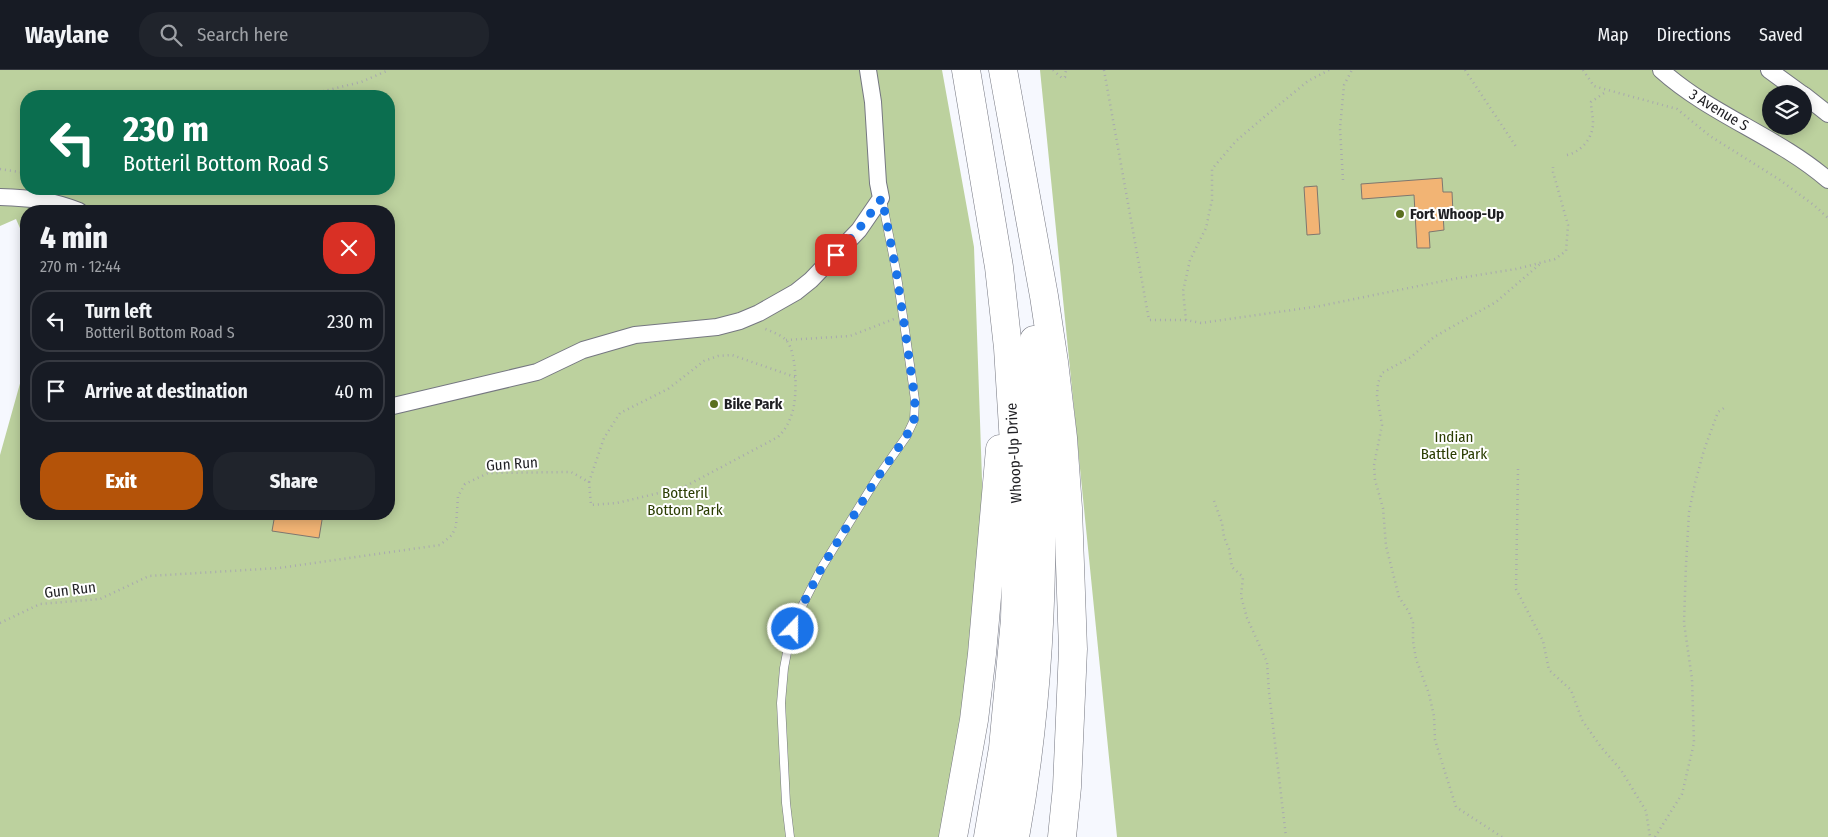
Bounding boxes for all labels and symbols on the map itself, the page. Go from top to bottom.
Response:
street label: 3 Avenue S [1686,85,1752,135]
place label: Fort Whoop-Up [1410,205,1504,223]
marker: Fort Whoop-Up [1394,208,1406,220]
pin [815,234,857,276]
place label: Bike Park [724,395,783,413]
marker: Bike Park [708,398,720,410]
street label: Whoop-Up Drive [1002,402,1026,504]
park label: Indian Battle Park [1421,428,1487,463]
street label: Gun Run [486,453,538,475]
park label: Botteril Bottom Park [647,484,723,519]
street label: Gun Run [43,578,97,602]
position arrow [766,602,818,654]

